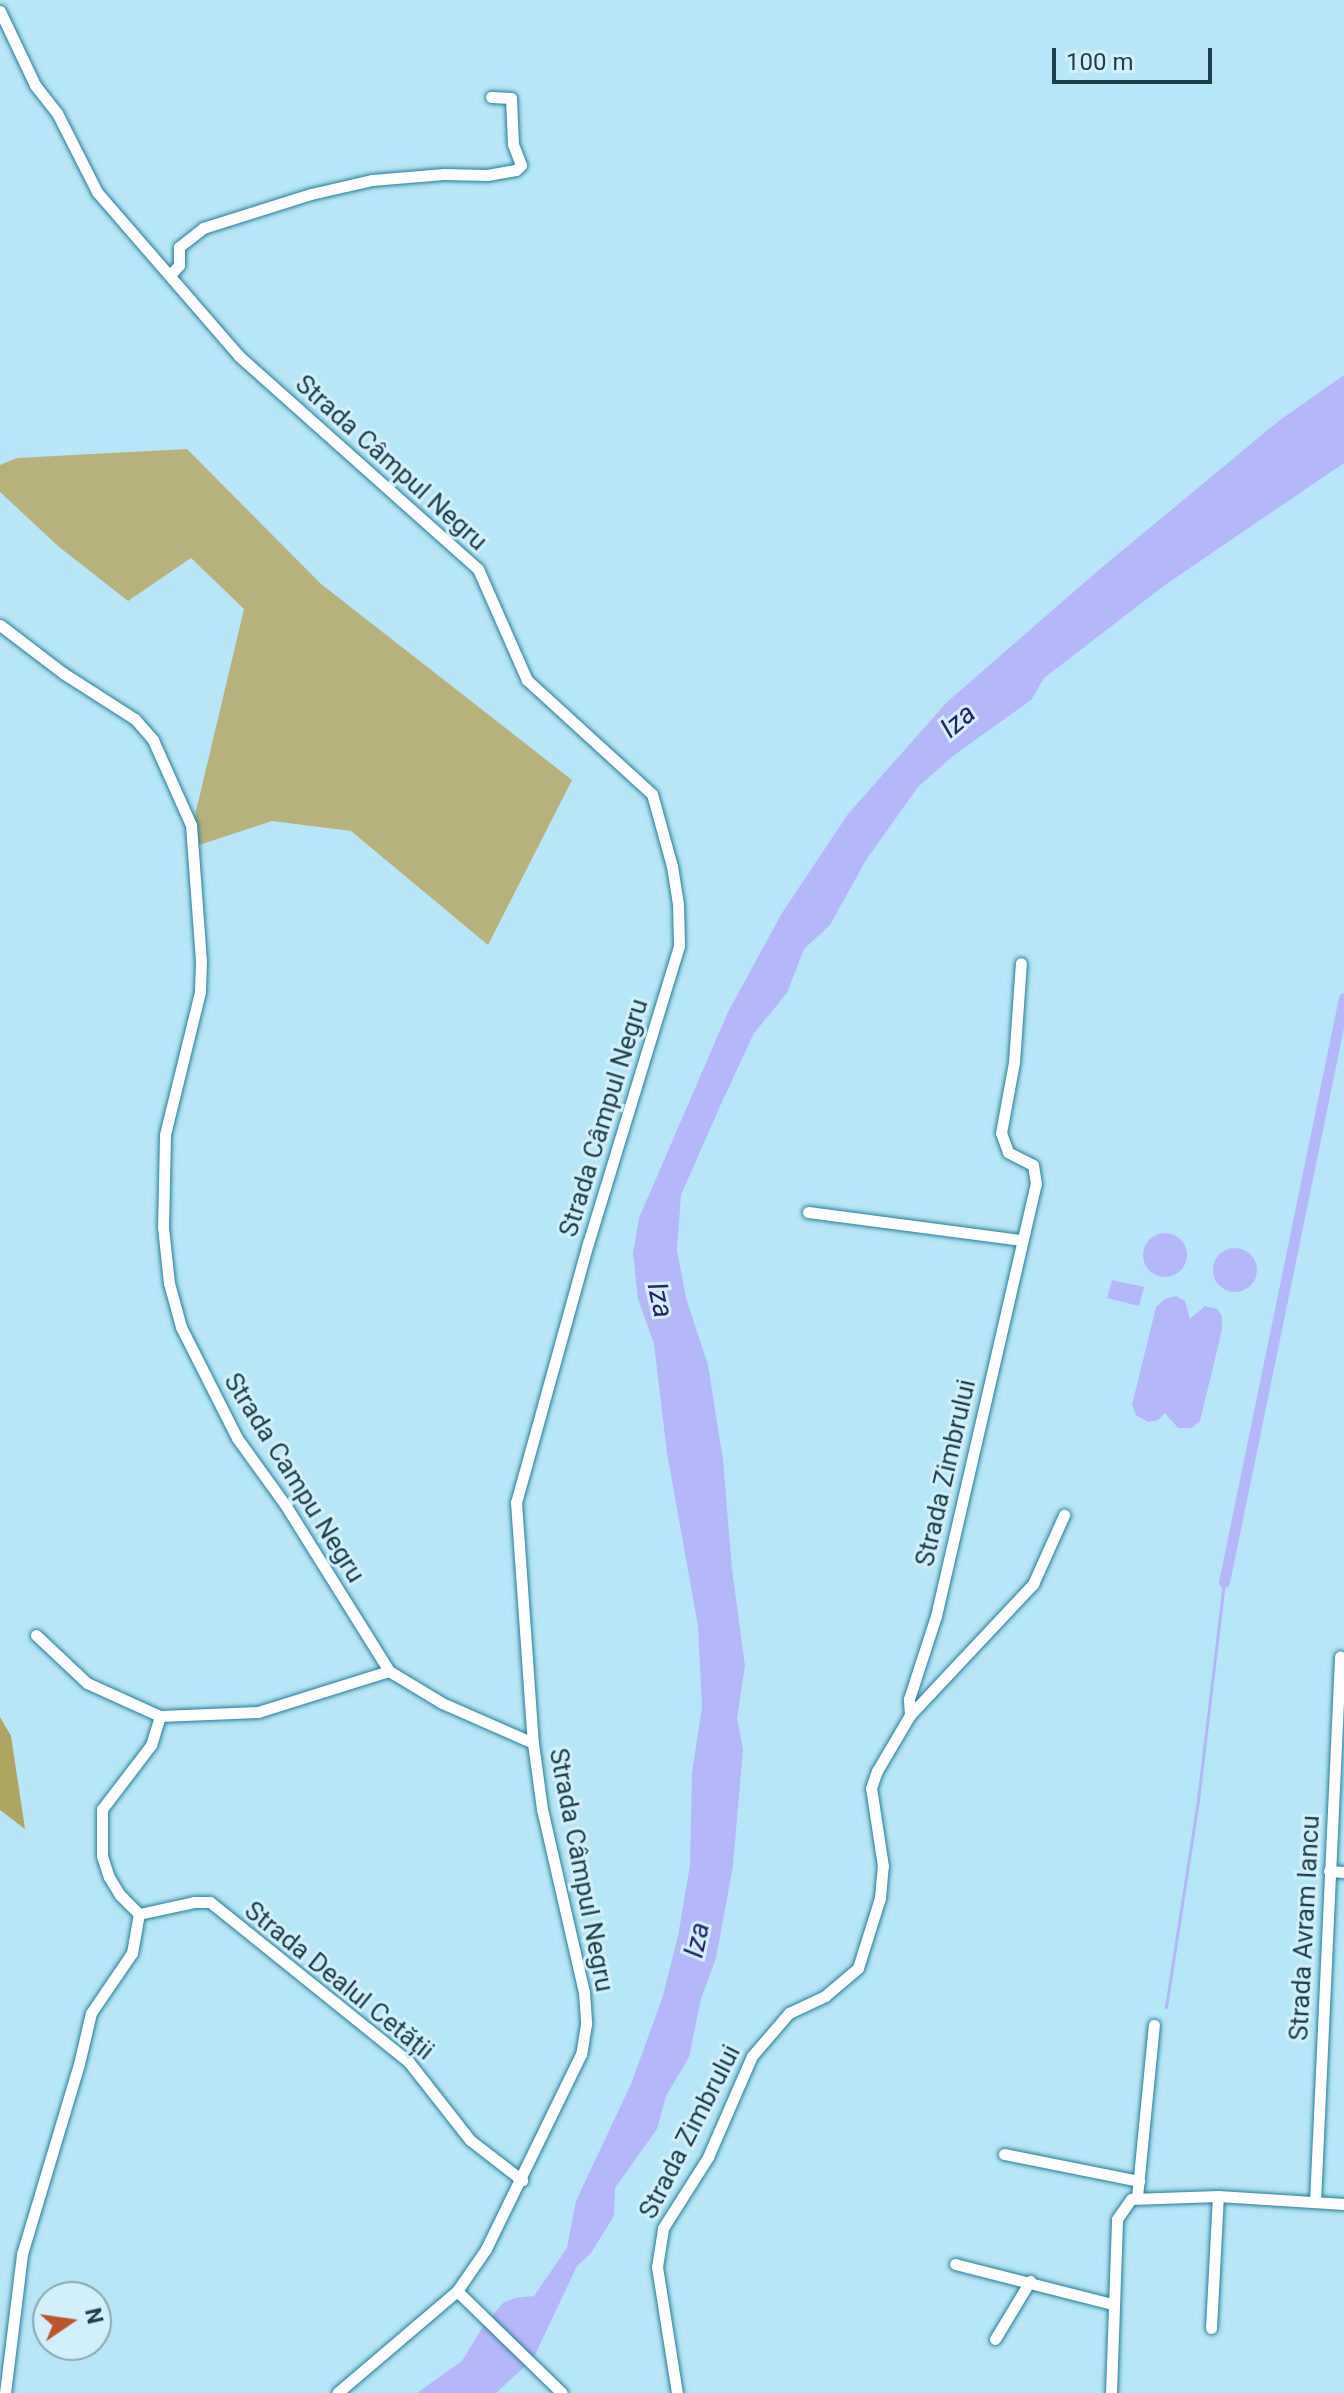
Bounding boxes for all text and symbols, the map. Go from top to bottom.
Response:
scale bar [1056,32,1216,82]
text: 100 m [1066,48,1133,76]
street label: Strada Câmpul Negru [289,369,493,557]
water label: Iza [934,697,982,745]
street label: Strada Câmpul Negru [553,995,655,1241]
water label: Iza [640,1279,680,1321]
street label: Strada Campu Negru [217,1368,371,1588]
street label: Strada Zimbrului [909,1376,983,1570]
street label: Strada Câmpul Negru [542,1746,620,1994]
street label: Strada Avram Iancu [1284,1814,1326,2042]
street label: Strada Dealul Cetății [238,1895,440,2067]
water label: Iza [677,1919,717,1961]
street label: Strada Zimbrului [633,2040,747,2224]
north arrow [32,2281,112,2361]
text: N [80,2306,108,2326]

